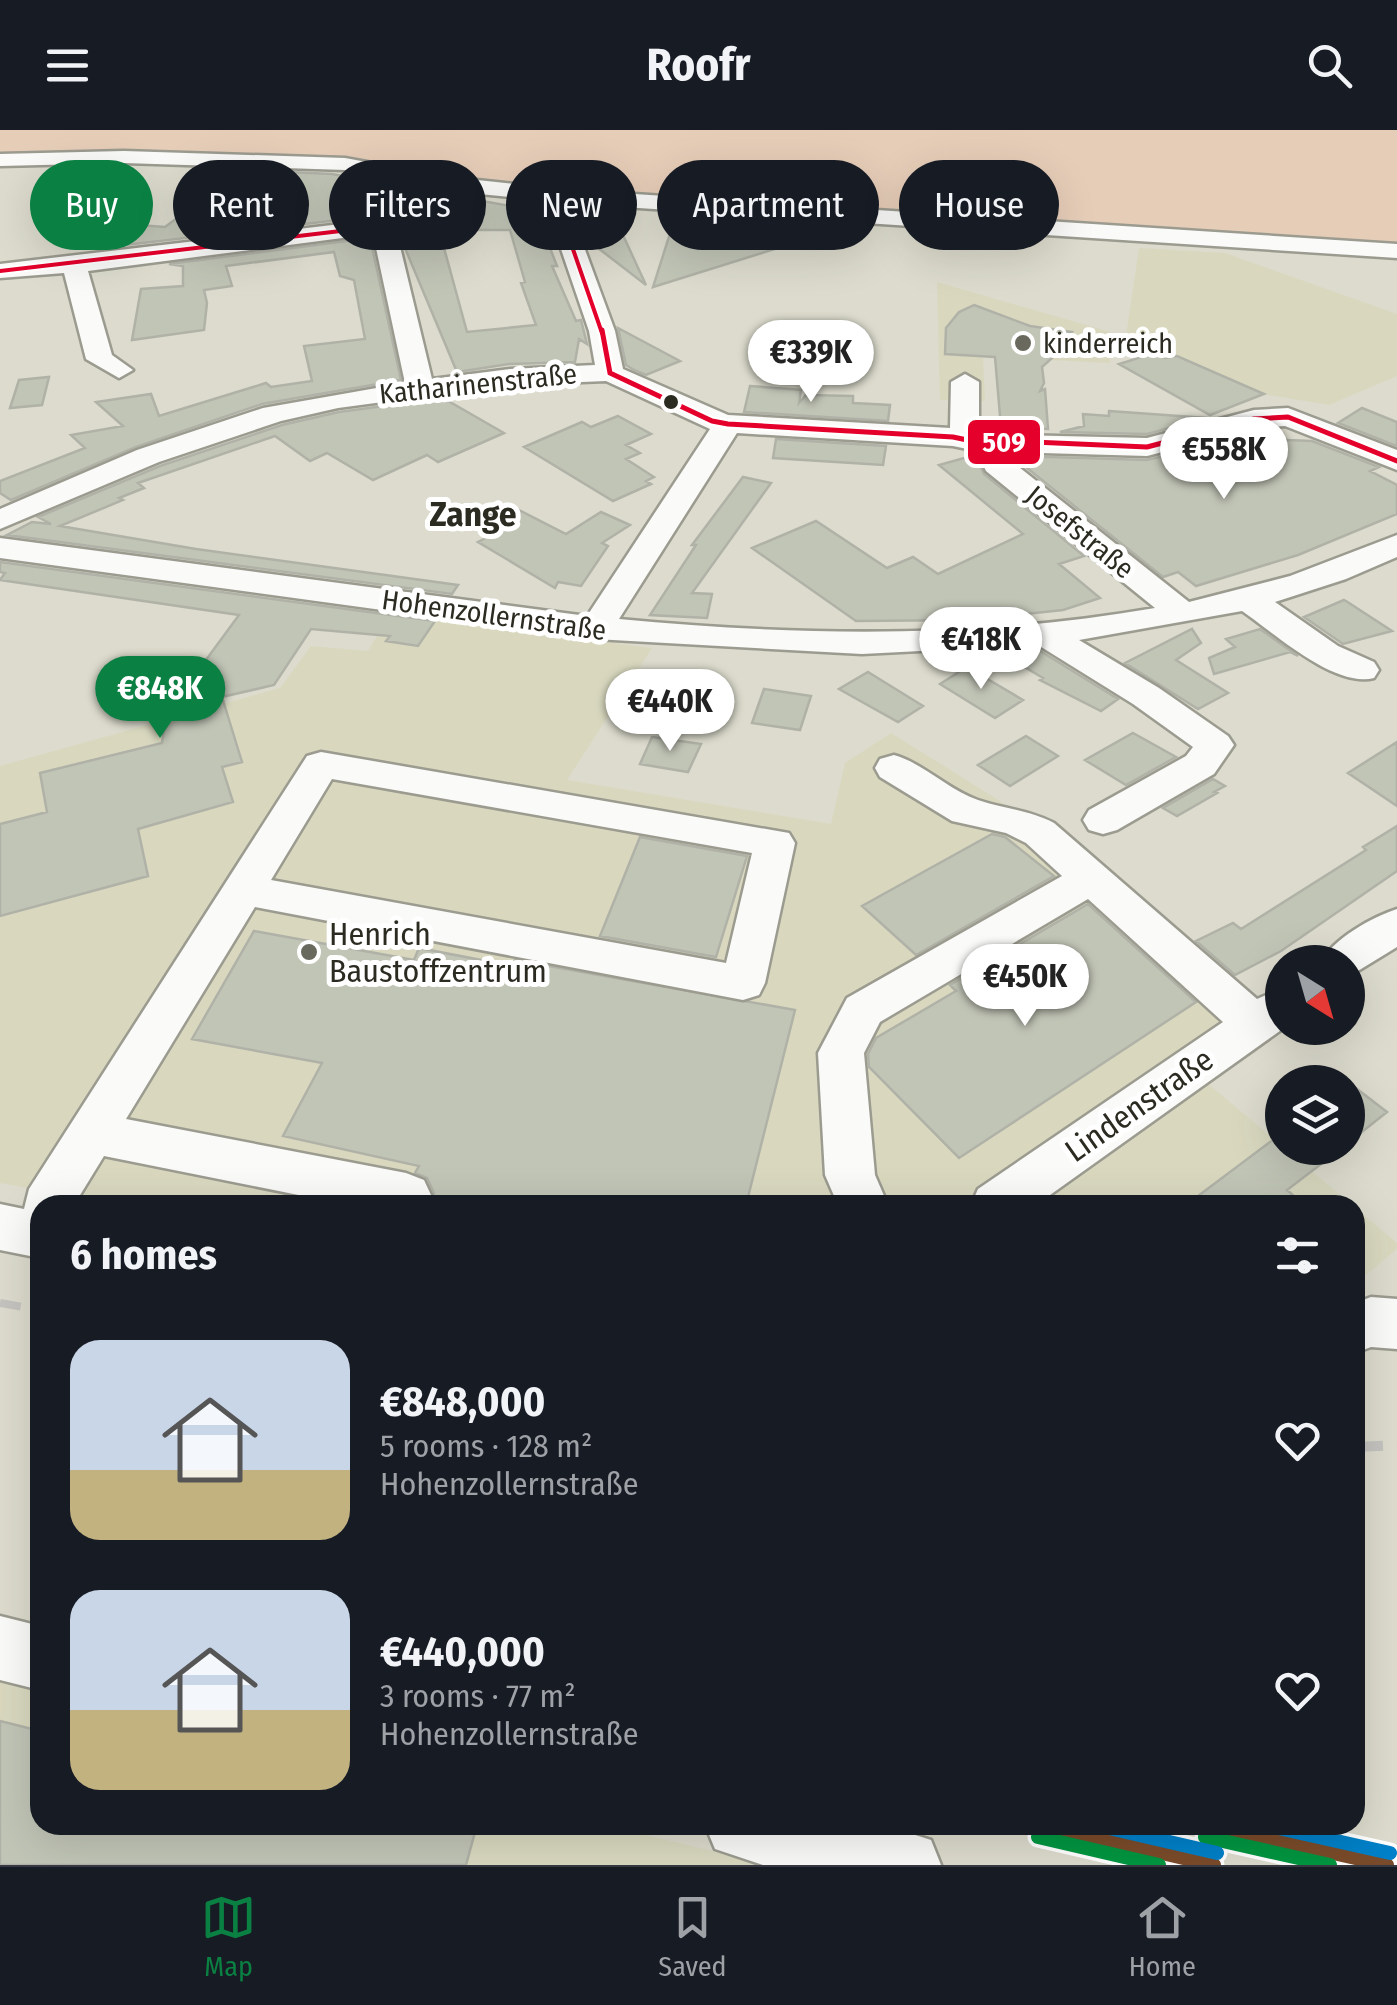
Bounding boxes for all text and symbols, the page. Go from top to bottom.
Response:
icon: menu [40,38,95,93]
text: Roofr [647,38,750,92]
icon: search [1302,38,1357,93]
chip: Buy [30,160,153,250]
chip: Rent [173,160,309,250]
chip: Filters [329,160,486,250]
chip: New [506,160,637,250]
chip: Apartment [657,160,879,250]
chip: House [899,160,1059,250]
pin: €339K [741,320,881,405]
place label: kinderreich [1043,327,1173,360]
marker: kinderreich [1012,332,1034,354]
text: €339K [770,333,852,371]
street label: Katharinenstraße [377,357,579,411]
unlabelled marker [661,392,681,412]
pin: €558K [1154,417,1294,502]
line badge: 509 [966,418,1042,466]
text: 509 [982,426,1026,459]
text: €558K [1182,430,1266,468]
street label: Josefstraße [1019,479,1141,585]
district label: Zange [430,493,516,535]
street label: Hohenzollernstraße [380,583,608,647]
pin: €418K [911,607,1051,692]
text: €418K [941,620,1021,658]
pin: €848K [90,656,230,741]
text: €848K [117,669,203,707]
pin: €440K [600,669,740,754]
text: €440K [627,682,713,720]
place label: Henrich Baustoffzentrum [329,915,547,990]
marker: Henrich Baustoffzentrum [298,941,320,963]
pin: €450K [955,944,1095,1029]
north arrow [1265,945,1365,1045]
map controls [1265,945,1365,1165]
text: €450K [983,957,1067,995]
street label: Lindenstraße [1058,1040,1220,1170]
button: layers [1265,1065,1365,1165]
icon: filters [1270,1228,1325,1283]
text: 6 homes [70,1230,217,1280]
text: €848,000 [380,1377,546,1427]
icon: home [150,1380,270,1500]
icon: heart [1270,1413,1325,1468]
text: 5 rooms · 128 m² [380,1427,592,1465]
text: Hohenzollernstraße [380,1465,639,1503]
text: €440,000 [380,1627,545,1677]
icon: home [150,1630,270,1750]
icon: heart [1270,1663,1325,1718]
text: 3 rooms · 77 m² [380,1677,576,1715]
text: Hohenzollernstraße [380,1715,639,1753]
tab: Map [201,1890,256,1983]
tab: Saved [658,1890,727,1983]
tab: Home [1129,1890,1196,1983]

